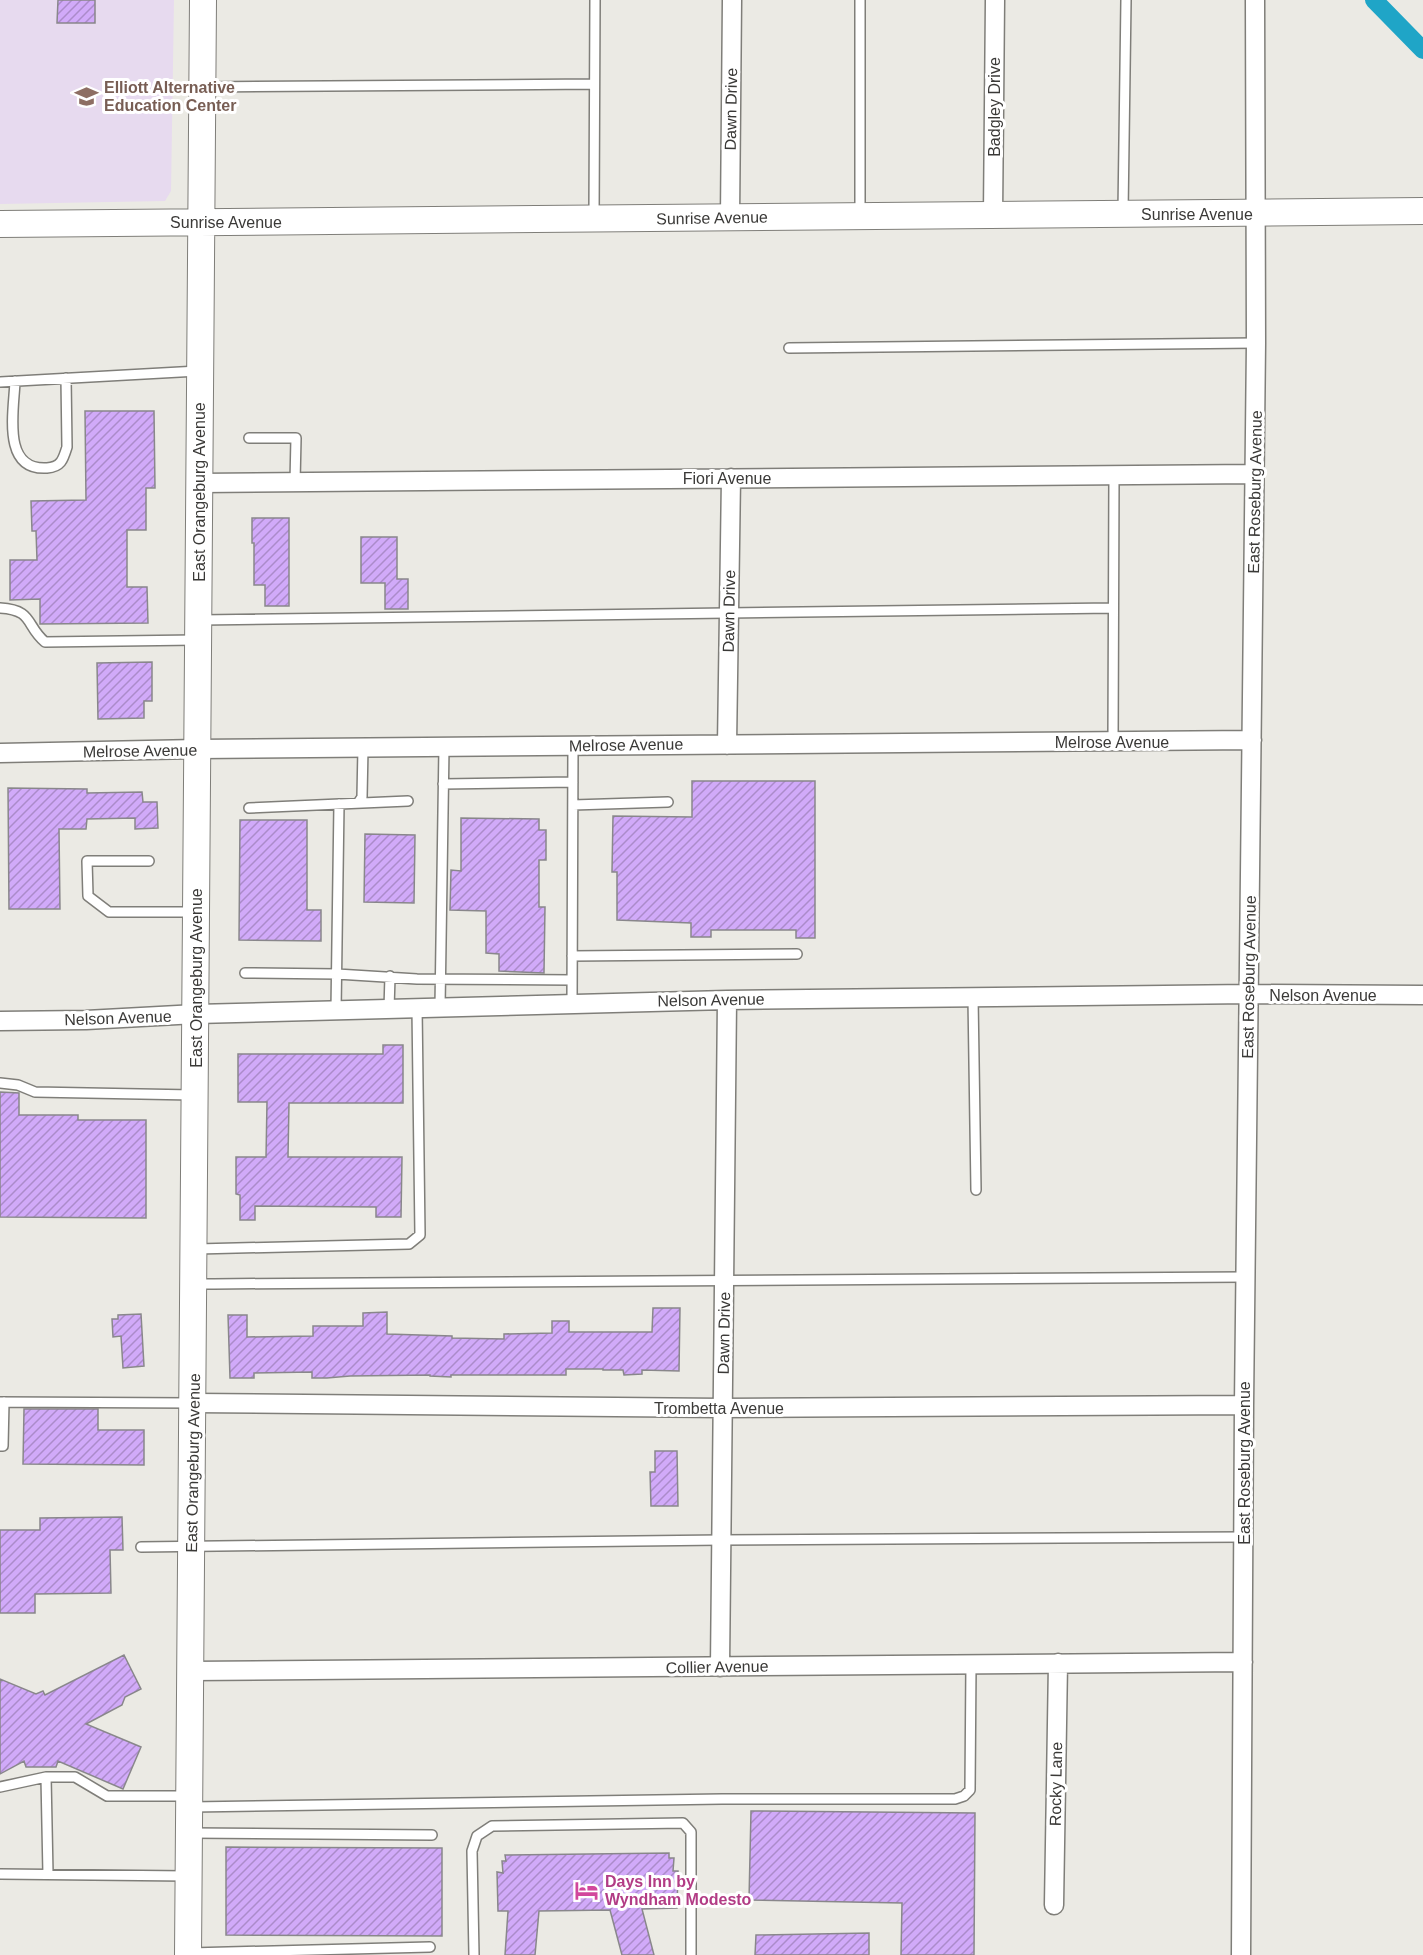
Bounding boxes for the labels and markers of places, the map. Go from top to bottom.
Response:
place label: Elliott Alternative Education Center [104,79,236,114]
school or university icon: Elliott Alternative Education Center [73,83,99,109]
place label: Days Inn by Wyndham Modesto [605,1873,752,1908]
hotel icon: Days Inn by Wyndham Modesto [574,1877,600,1903]

